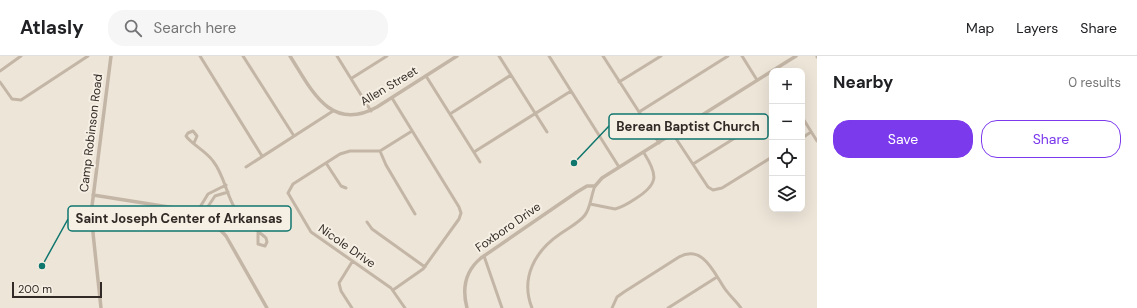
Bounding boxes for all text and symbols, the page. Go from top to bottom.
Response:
search box [108,10,388,46]
text: Atlasly [20,15,84,40]
icon: search [122,17,144,39]
text: Search here [154,18,236,38]
text: Map [966,19,994,37]
text: Layers [1016,19,1058,37]
text: Share [1080,19,1117,37]
street label: Allen Street [357,62,421,109]
map controls [769,68,805,212]
button: + [769,68,805,104]
text: Nearby [833,71,893,93]
street label: Camp Robinson Road [76,73,106,193]
text: 0 results [1068,74,1121,91]
button: − [769,104,805,140]
callout: Berean Baptist Church [609,114,768,139]
text: Berean Baptist Church [616,118,760,135]
button: Save [833,120,973,158]
button: Share [981,120,1121,158]
button: locate [769,140,805,176]
button: layers [769,176,805,212]
street label: Foxboro Drive [472,198,544,256]
callout: Saint Joseph Center of Arkansas [68,206,291,231]
text: Saint Joseph Center of Arkansas [76,210,283,227]
street label: Nicole Drive [315,220,379,272]
scale bar [12,280,102,299]
text: 200 m [18,282,52,296]

